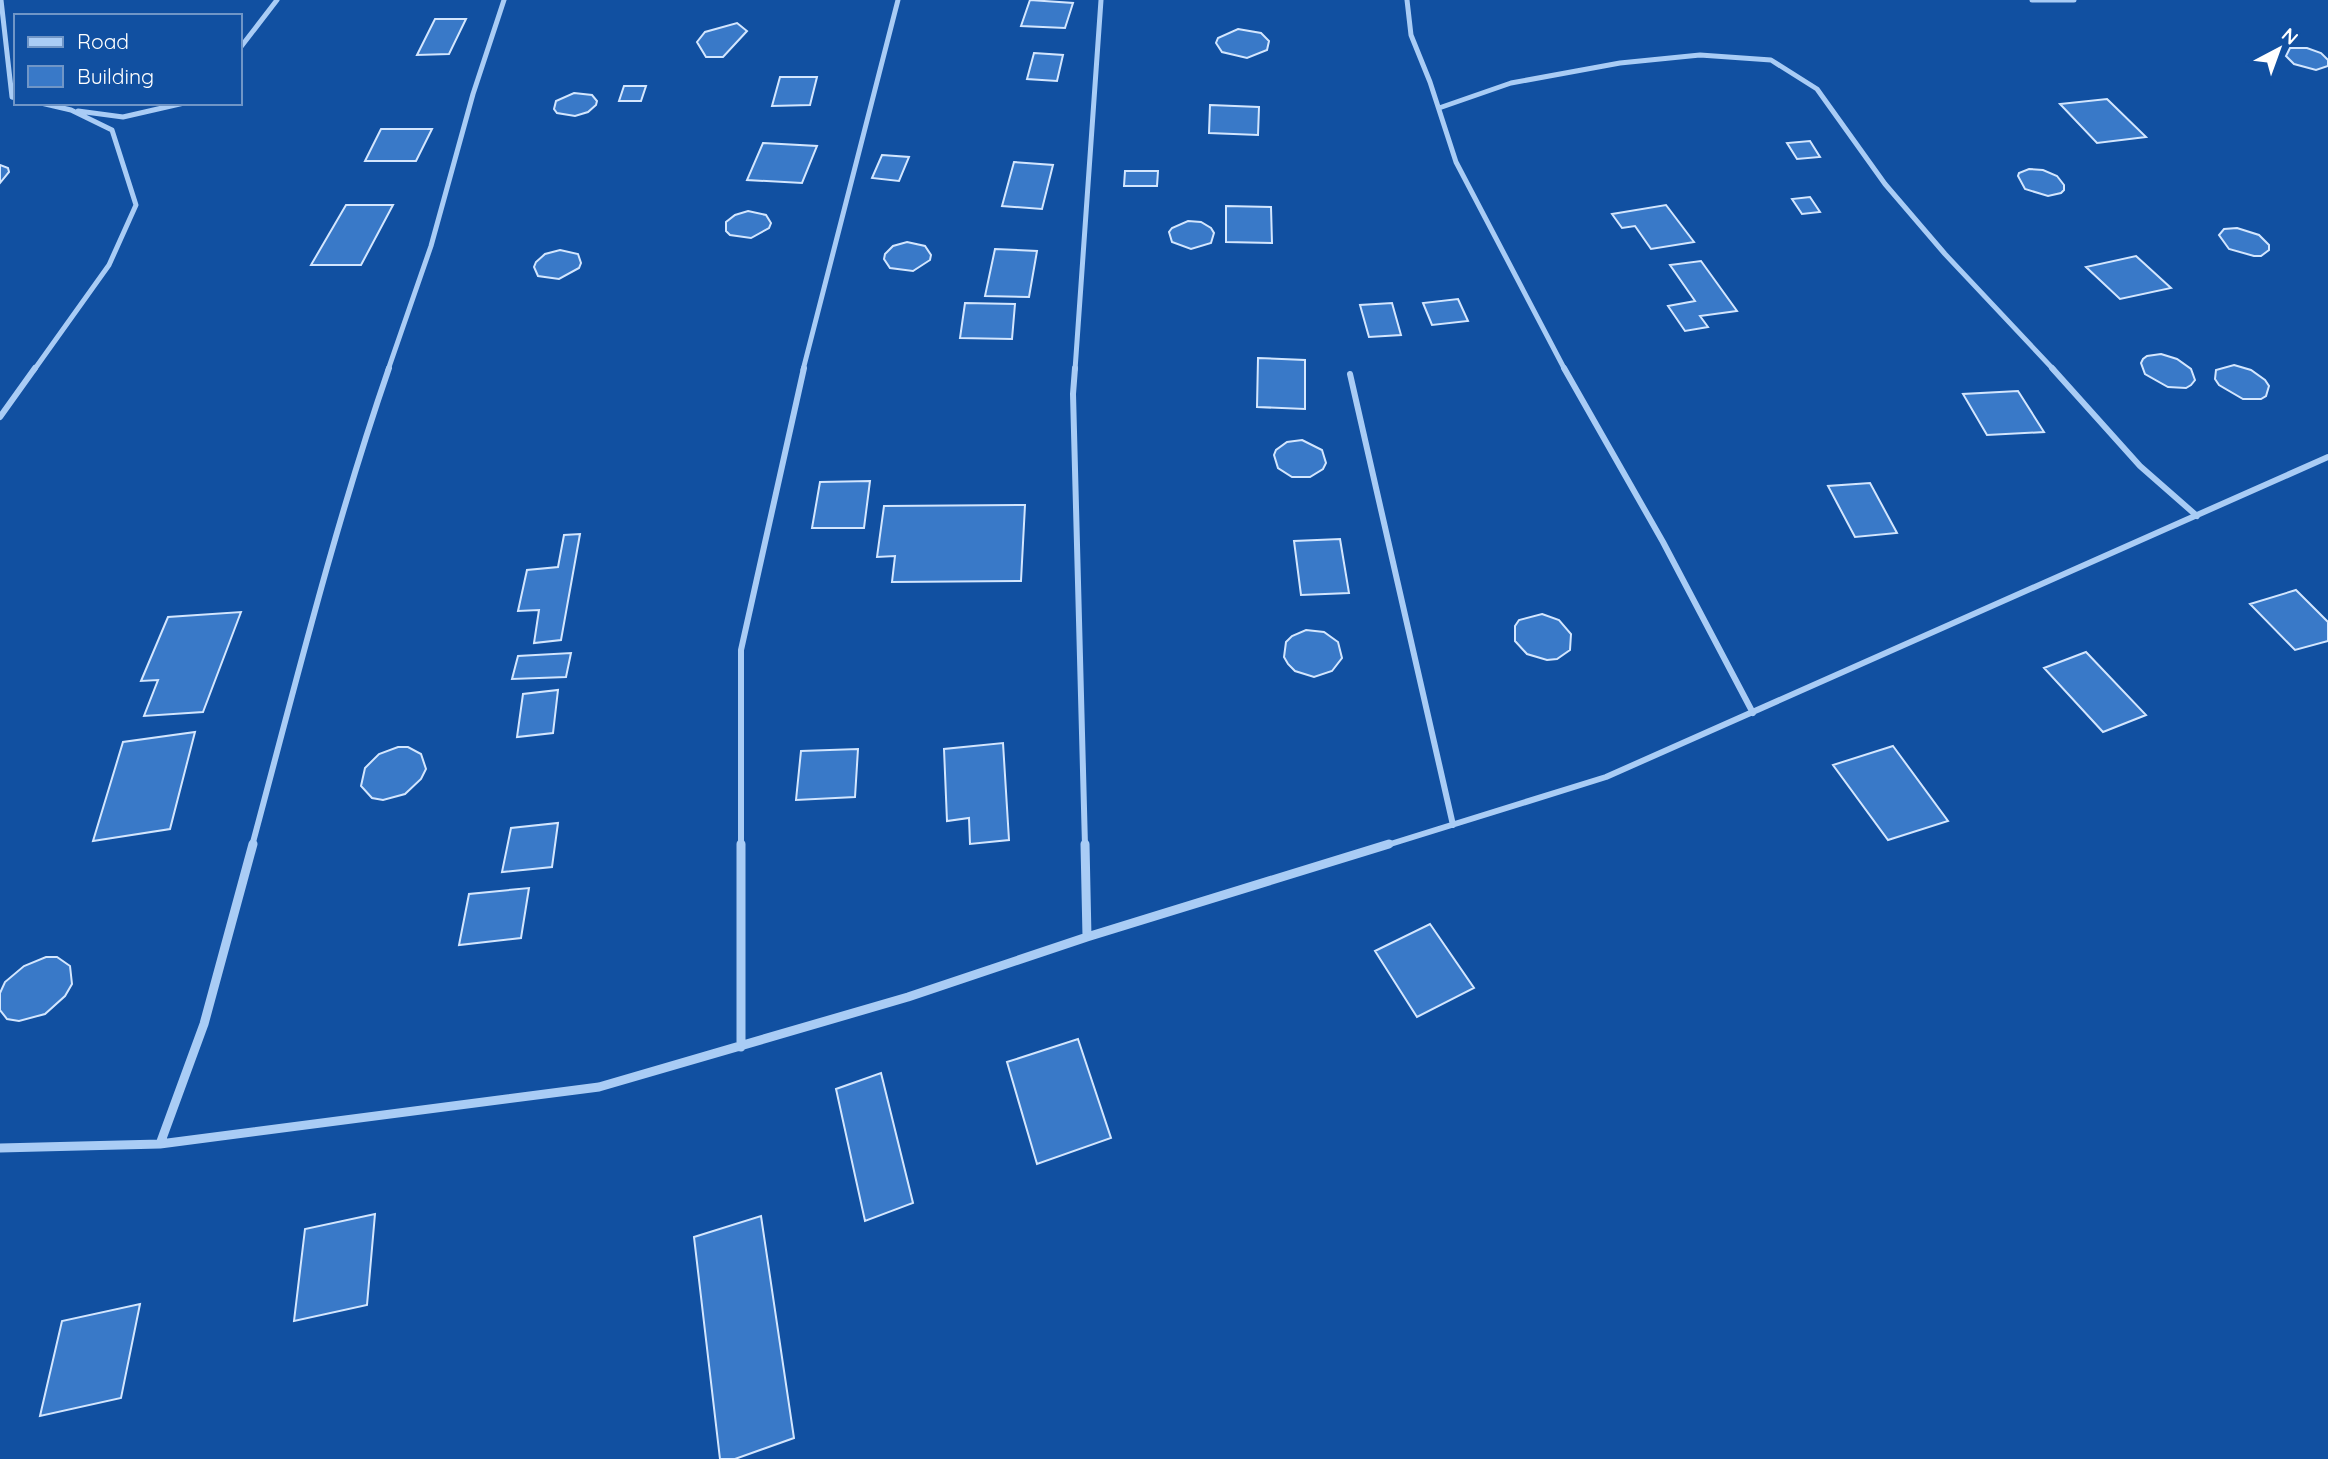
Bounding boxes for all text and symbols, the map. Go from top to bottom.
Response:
legend [14,14,242,105]
north arrow [2244,14,2314,84]
text: N [2277,23,2303,50]
text: Road [77,28,129,54]
text: Building [77,63,154,89]

